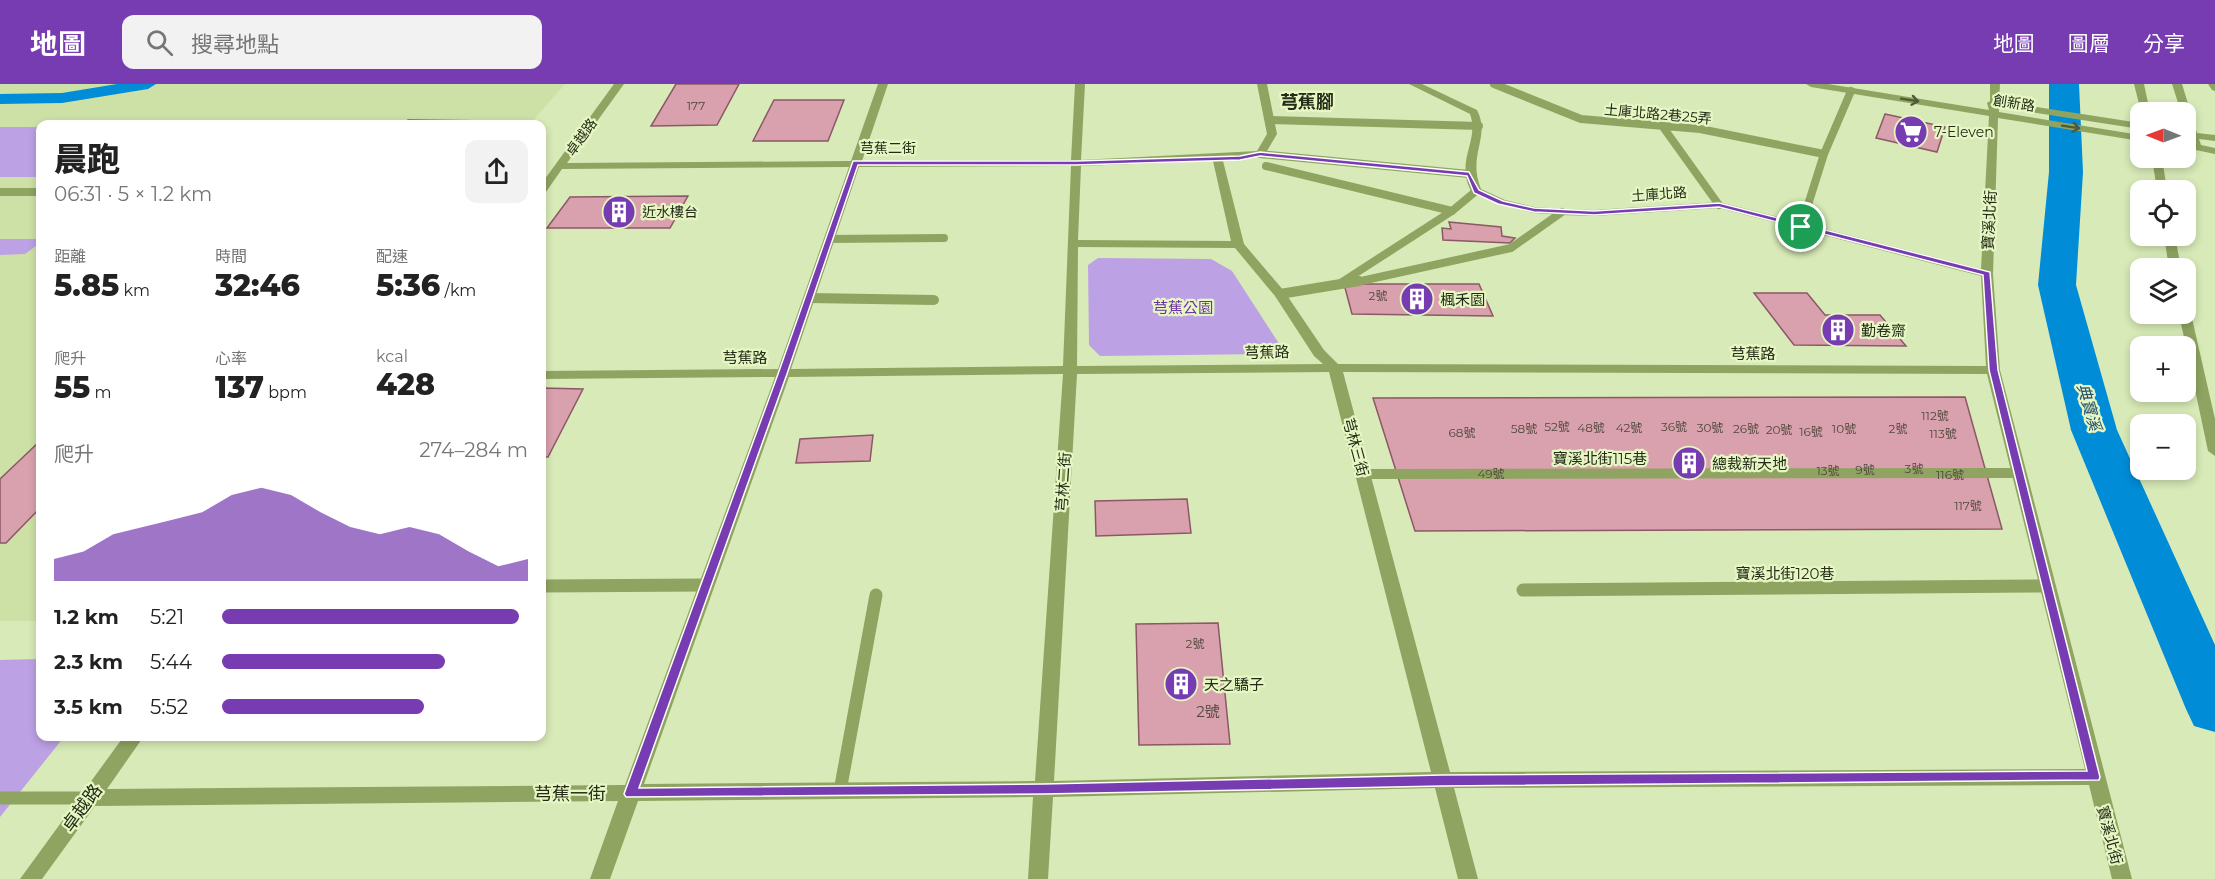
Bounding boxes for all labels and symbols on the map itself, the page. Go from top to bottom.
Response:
district label: 芎蕉腳 [1280,91,1334,113]
street label: 創新路 [1992,91,2036,115]
one-way arrow [1900,95,1920,106]
house number: 177 [687,98,705,113]
street label: 土庫北路2巷25弄 [1604,100,1712,128]
north arrow [2130,102,2196,168]
supermarket icon: 7-Eleven [1893,114,1929,150]
street label: 卓越路 [561,115,601,159]
one-way arrow [2060,121,2080,132]
place label: 7-Eleven [1934,123,1994,141]
street label: 芎蕉二街 [860,139,916,157]
street label: 土庫北路 [1630,183,1688,205]
street label: 寶溪北街 [1978,190,2000,250]
building icon: 近水樓台 [601,194,637,230]
pin [1775,201,1826,252]
place label: 近水樓台 [642,203,698,221]
building icon: 楓禾園 [1399,281,1435,317]
house number: 2號 [1369,288,1387,303]
place label: 楓禾園 [1440,290,1485,309]
park label: 芎蕉公園 [1153,298,1213,317]
building icon: 勤卷齋 [1820,312,1856,348]
place label: 勤卷齋 [1861,321,1906,340]
street label: 芎蕉路 [1244,342,1290,362]
street label: 芎蕉路 [1730,344,1776,363]
street label: 芎蕉路 [722,348,768,367]
water label: 典寶溪 [2073,381,2105,435]
house number: 112號 [1921,408,1949,423]
street label: 芎林三街 [1339,416,1373,478]
house number: 52號 [1544,419,1570,434]
house number: 36號 [1661,419,1687,434]
house number: 48號 [1577,420,1605,435]
house number: 42號 [1616,420,1642,435]
house number: 30號 [1697,420,1723,435]
house number: 58號 [1511,421,1537,436]
house number: 26號 [1733,421,1759,436]
house number: 10號 [1832,421,1856,436]
house number: 2號 [1889,421,1907,436]
house number: 20號 [1766,422,1792,437]
house number: 16號 [1799,424,1823,439]
house number: 68號 [1449,425,1475,440]
house number: 113號 [1929,426,1957,441]
building icon: 總裁新天地 [1671,445,1707,481]
street label: 寶溪北街115巷 [1553,449,1647,468]
street label: 芎林二街 [1051,451,1075,513]
place label: 總裁新天地 [1712,454,1787,473]
house number: 3號 [1905,461,1923,476]
house number: 9號 [1855,462,1875,477]
house number: 13號 [1816,463,1840,478]
house number: 49號 [1477,466,1505,481]
house number: 116號 [1936,467,1964,482]
house number: 117號 [1954,498,1982,513]
street label: 寶溪北街120巷 [1736,564,1834,583]
house number: 2號 [1186,636,1204,651]
building icon: 天之驕子 [1163,666,1199,702]
place label: 天之驕子 [1204,675,1264,694]
house number: 2號 [1196,702,1220,721]
street label: 卓越路 [57,780,107,836]
street label: 芎蕉一街 [534,783,606,805]
street label: 寶溪北街 [2093,804,2127,866]

